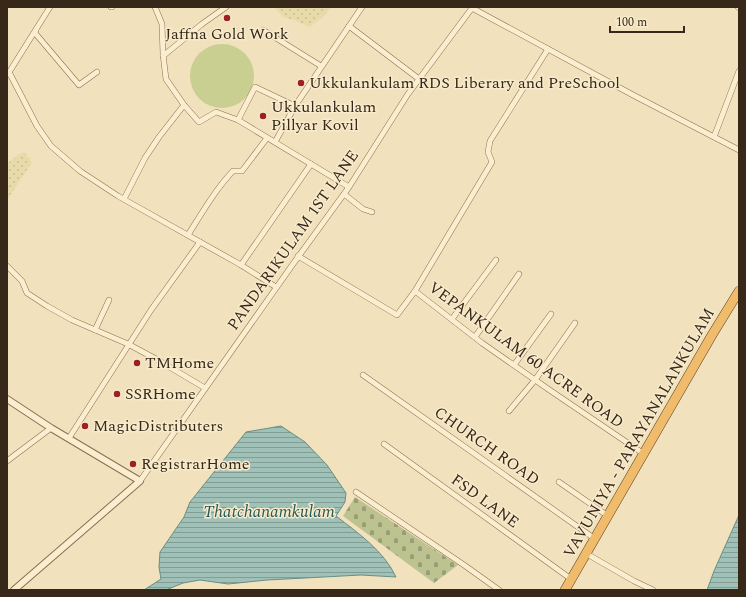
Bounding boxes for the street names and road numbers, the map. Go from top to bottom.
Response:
street label: PANDARIKULAM 1ST LANE [221,145,365,335]
street label: VEPANKULAM 60 ACRE ROAD [423,276,629,434]
street label: VAVUNIYA - PARAYANALANKULAM [557,303,721,563]
street label: CHURCH ROAD [429,401,545,491]
street label: FSD LANE [446,468,524,534]

